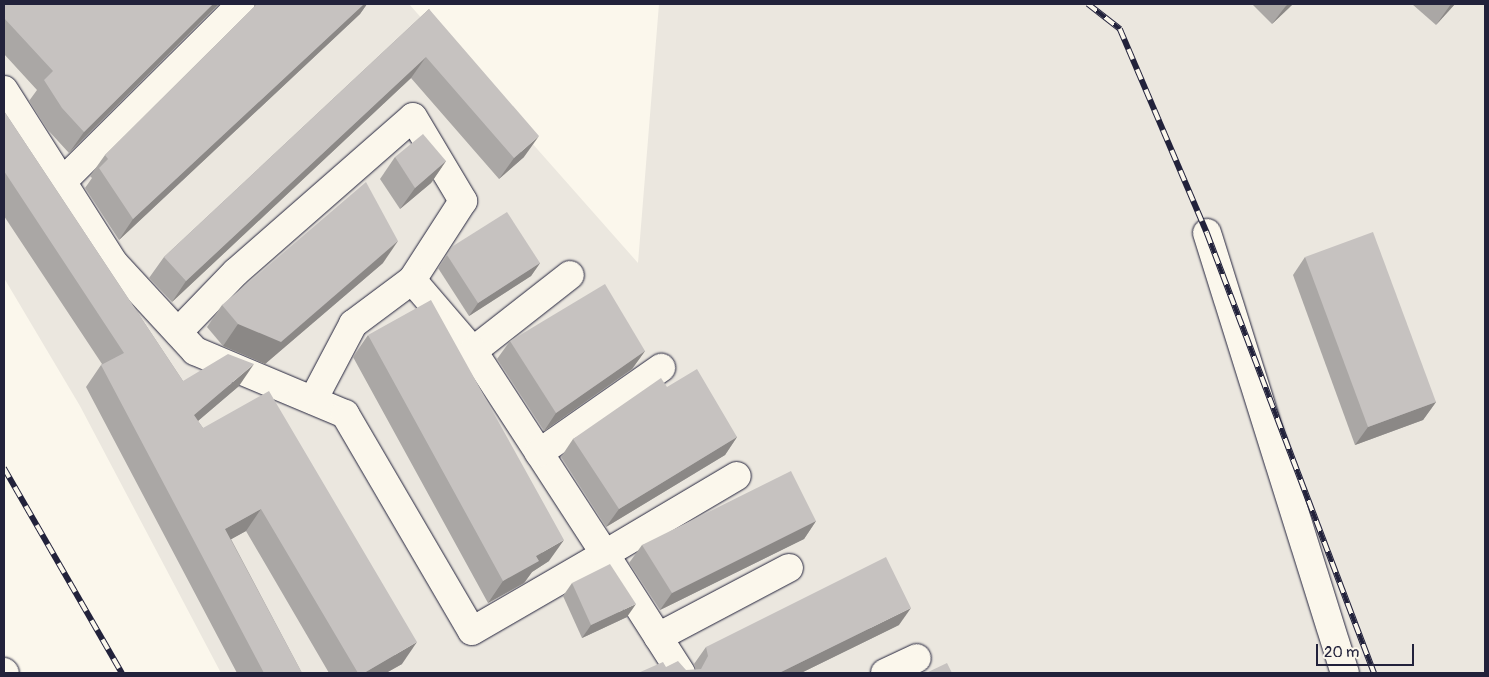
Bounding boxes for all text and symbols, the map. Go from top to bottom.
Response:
scale bar [1319,634,1416,666]
text: 20 m [1324,643,1359,662]

